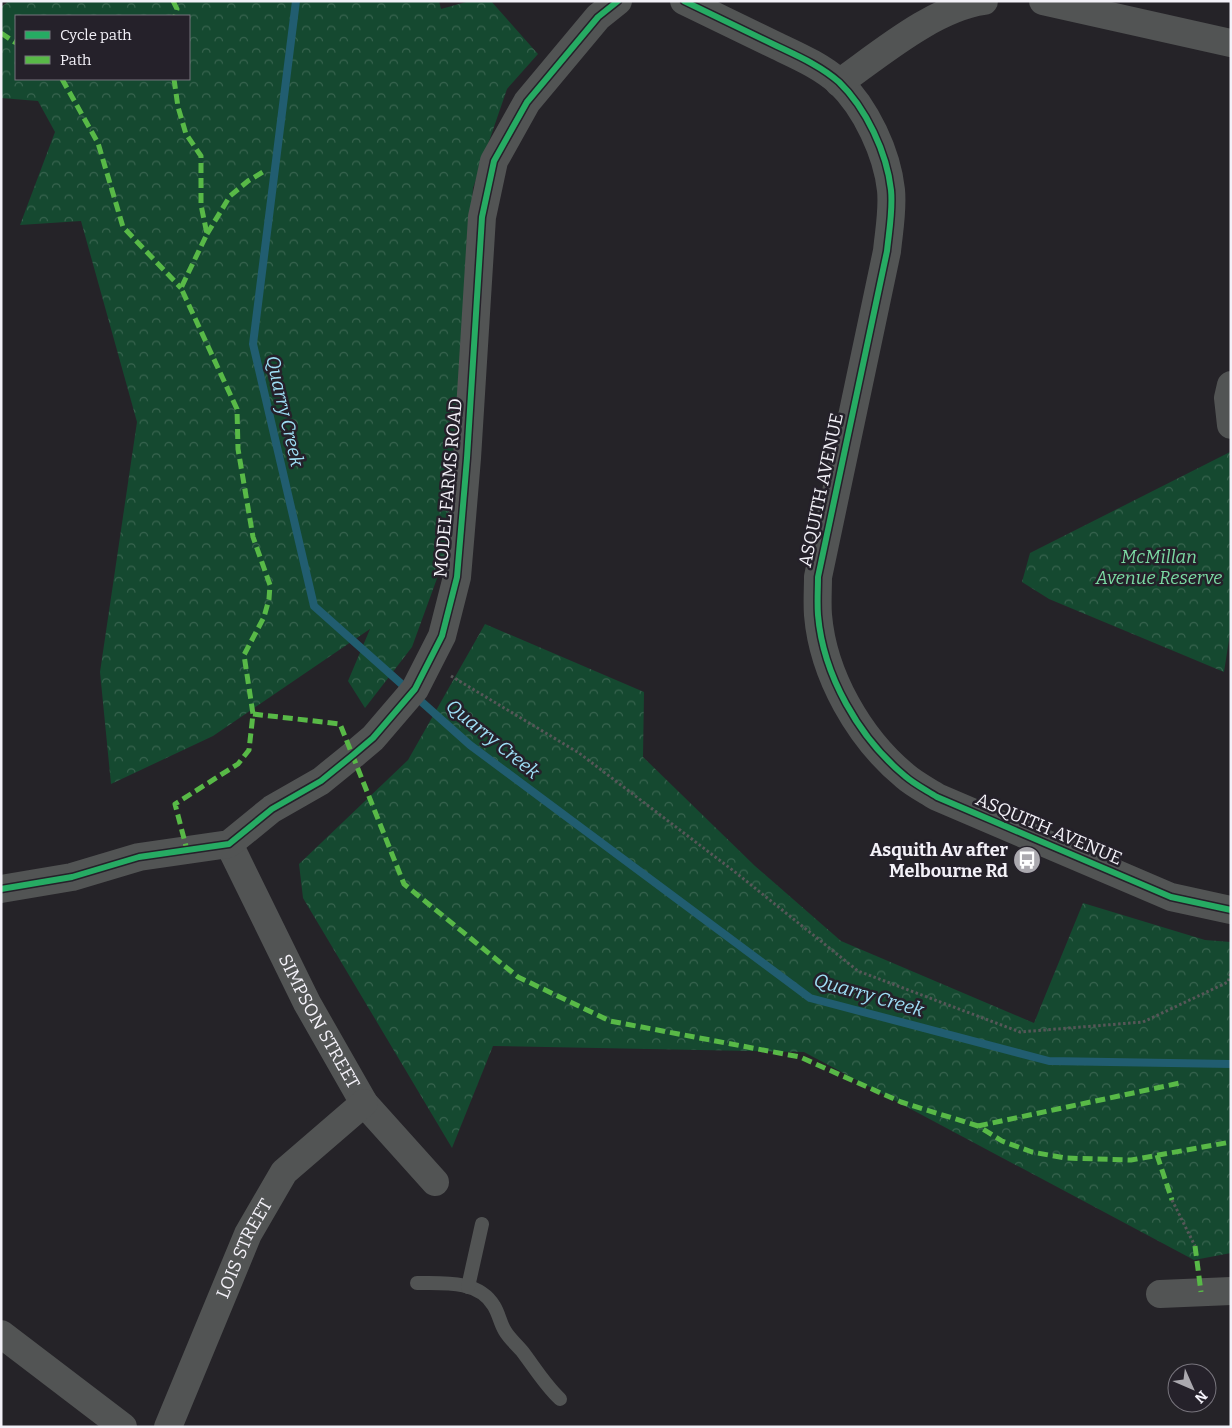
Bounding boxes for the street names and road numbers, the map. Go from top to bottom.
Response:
street label: MODEL FARMS ROAD [429,397,467,579]
street label: ASQUITH AVENUE [794,411,848,569]
street label: ASQUITH AVENUE [972,788,1126,870]
street label: SIMPSON STREET [274,951,365,1093]
street label: LOIS STREET [212,1195,277,1302]

